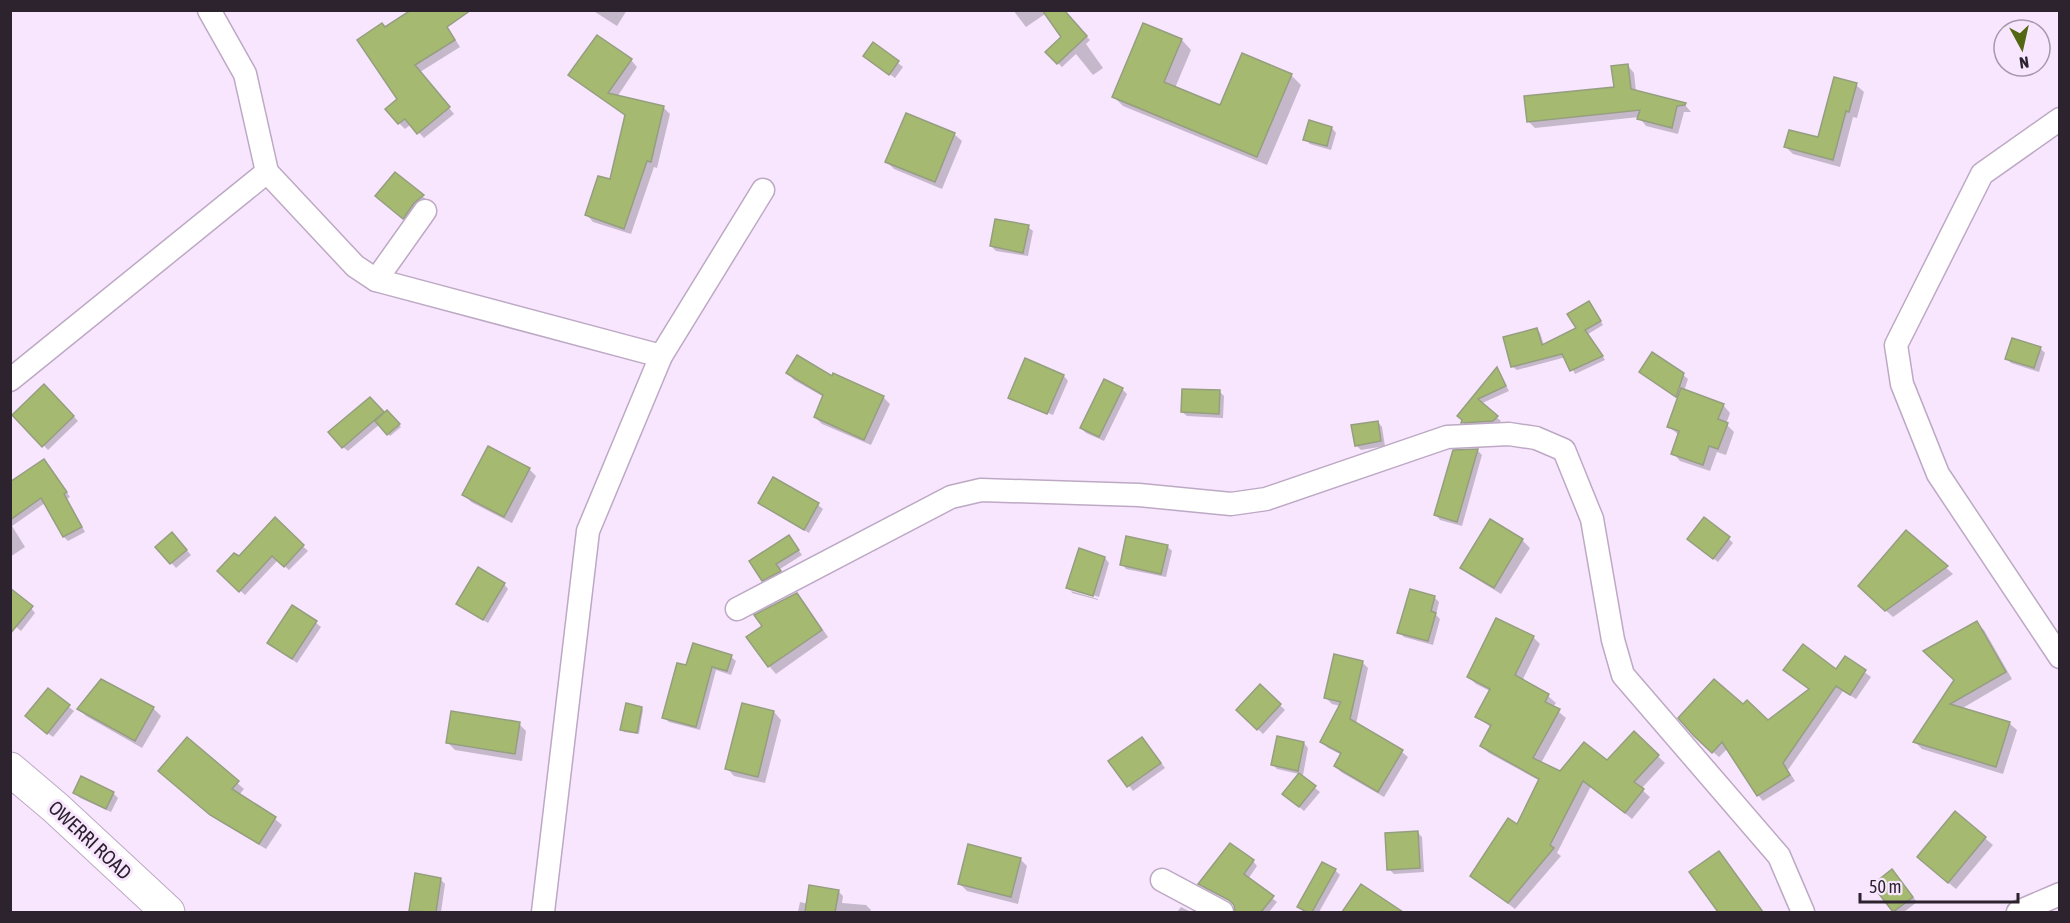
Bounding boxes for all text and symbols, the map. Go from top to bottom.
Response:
north arrow [1992,18,2052,78]
text: N [2018,53,2030,72]
street label: OWERRI ROAD [44,795,137,884]
scale bar [1860,866,2018,904]
text: 50 m [1869,876,1901,897]

